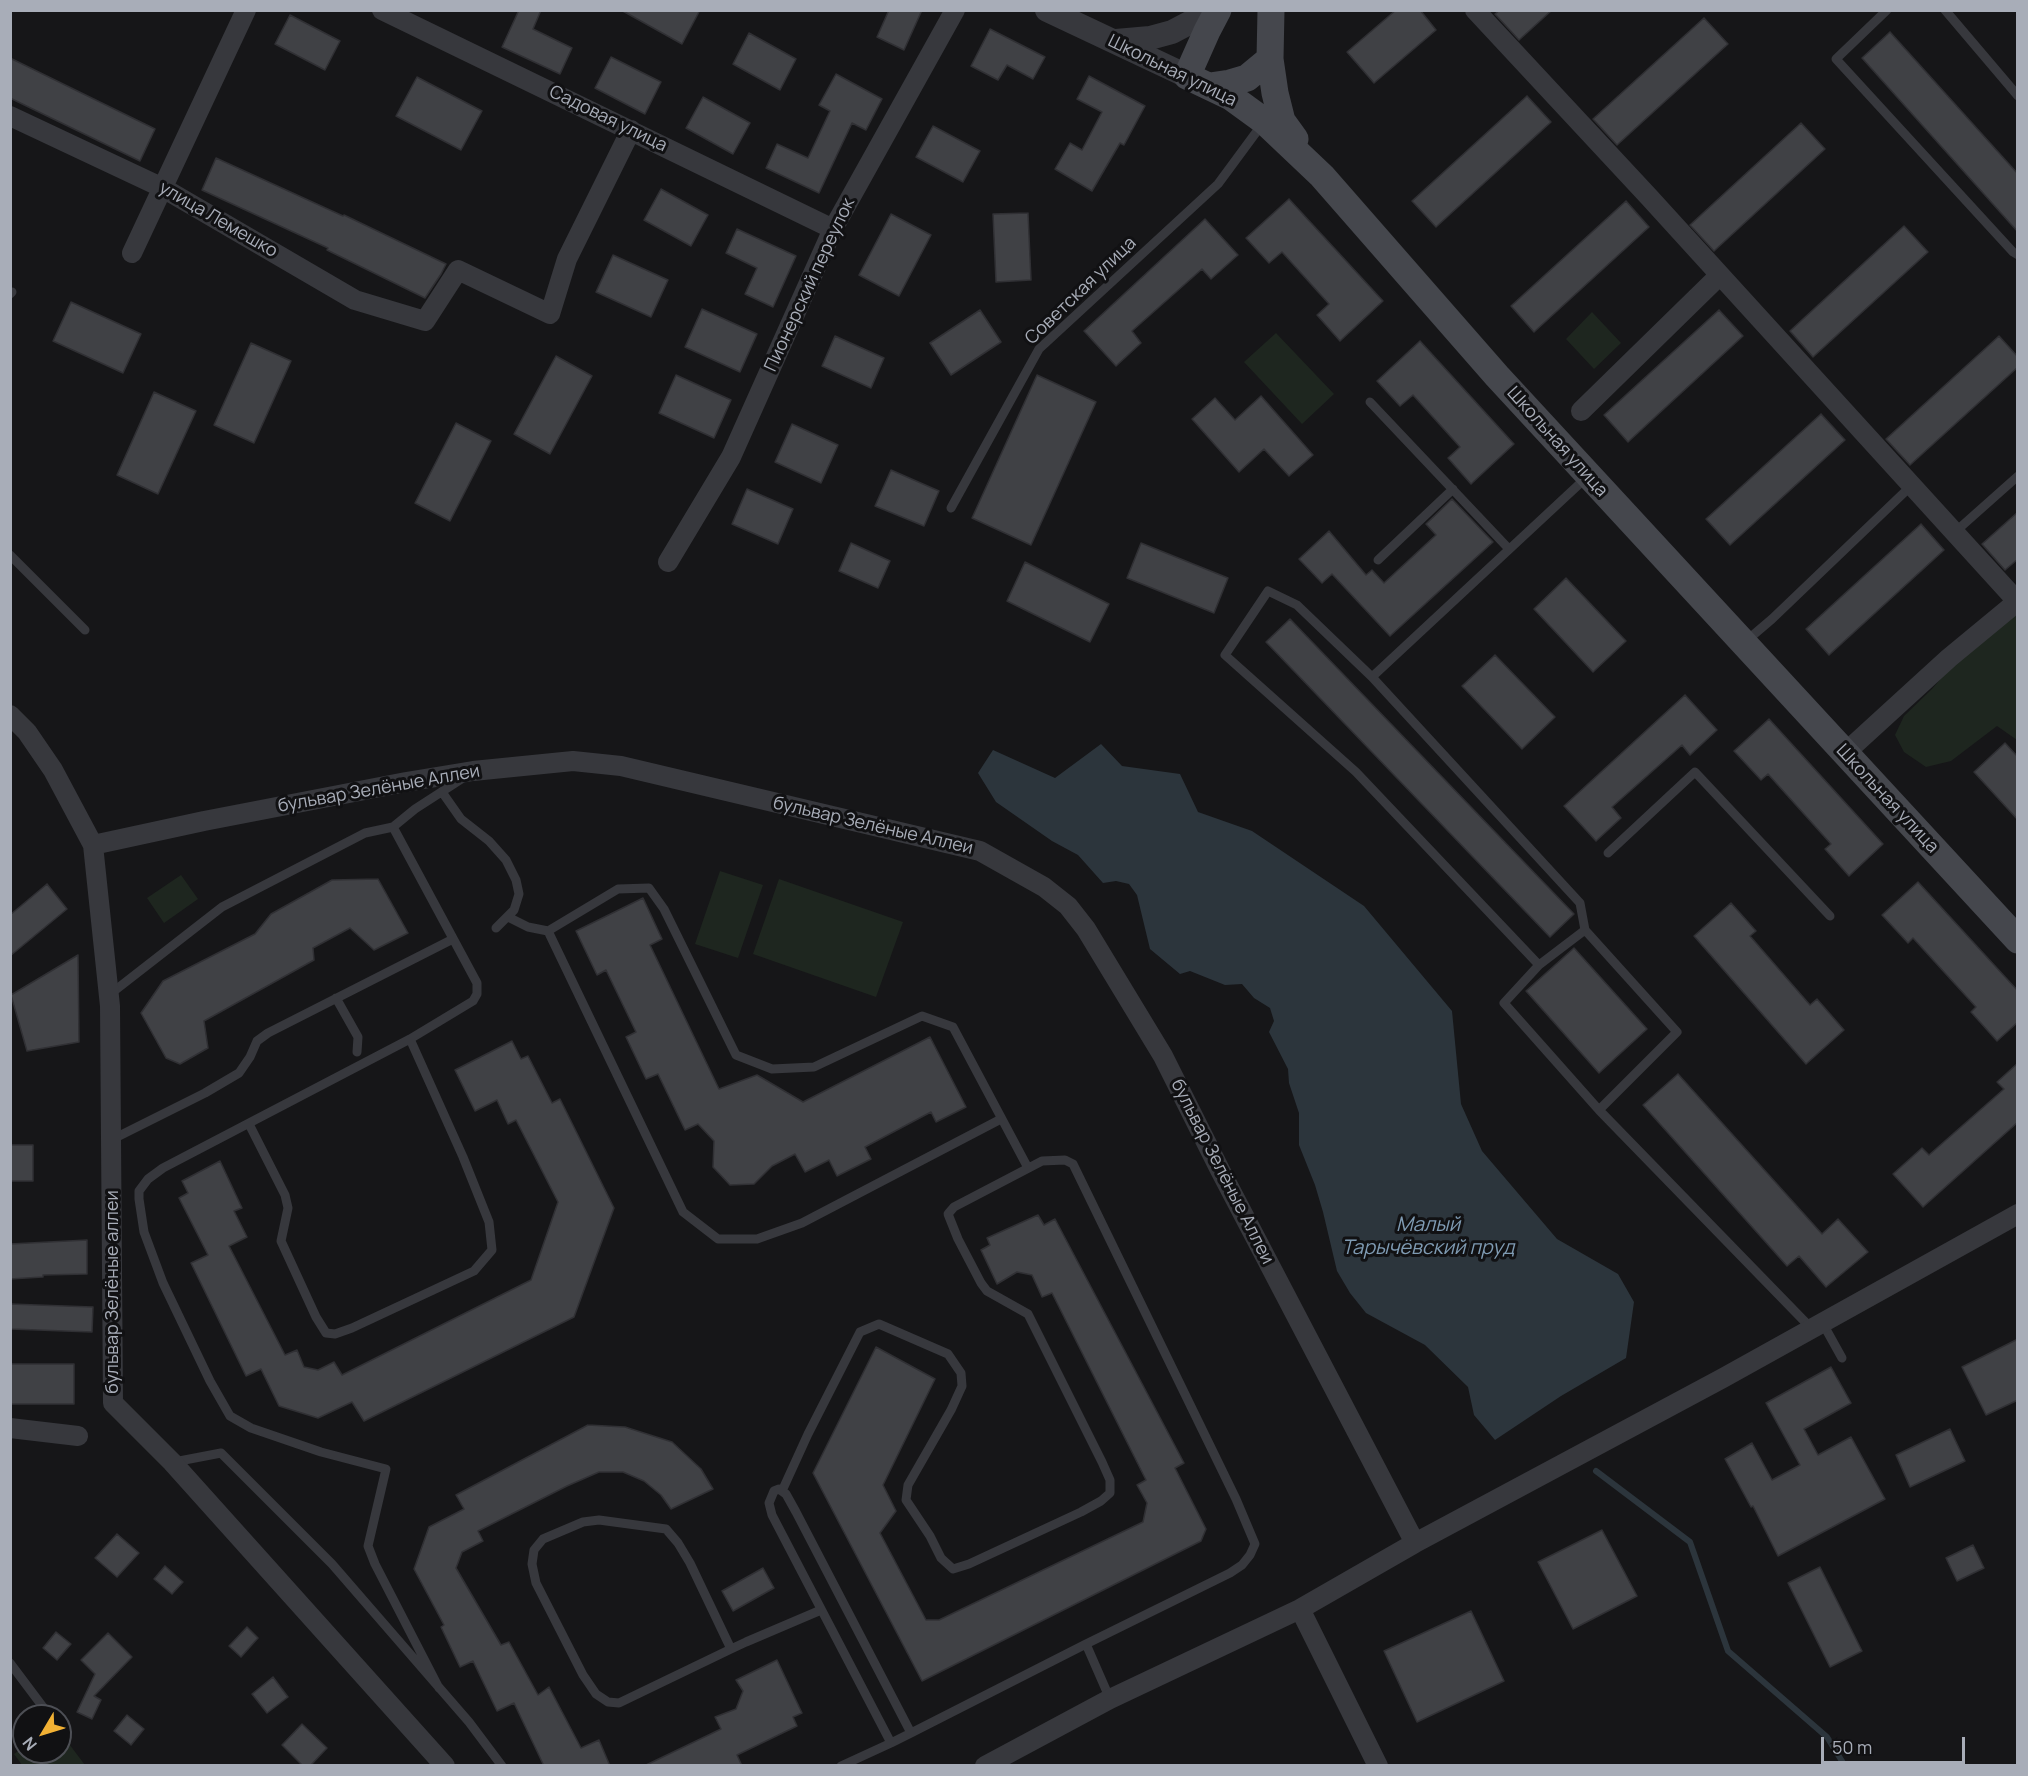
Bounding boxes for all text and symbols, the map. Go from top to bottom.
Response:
street label: Школьная улица [1104,31,1240,111]
street label: Садовая улица [546,81,670,157]
street label: улица Лемешко [155,177,281,263]
street label: Пионерский переулок [760,195,860,375]
street label: Советская улица [1021,233,1141,349]
street label: Школьная улица [1502,383,1612,501]
street label: Школьная улица [1831,740,1943,858]
street label: бульвар Зелёные Аллеи [276,761,482,817]
street label: бульвар Зелёные Аллеи [771,792,975,860]
street label: бульвар Зелёные Аллеи [1166,1076,1278,1268]
street label: бульвар Зелёные аллеи [102,1190,124,1394]
water label: Малый Тарычёвский пруд [1342,1213,1514,1260]
north arrow [12,1704,72,1764]
scale bar [1824,1725,1968,1763]
text: N [17,1733,42,1755]
text: 50 m [1832,1735,1872,1759]

